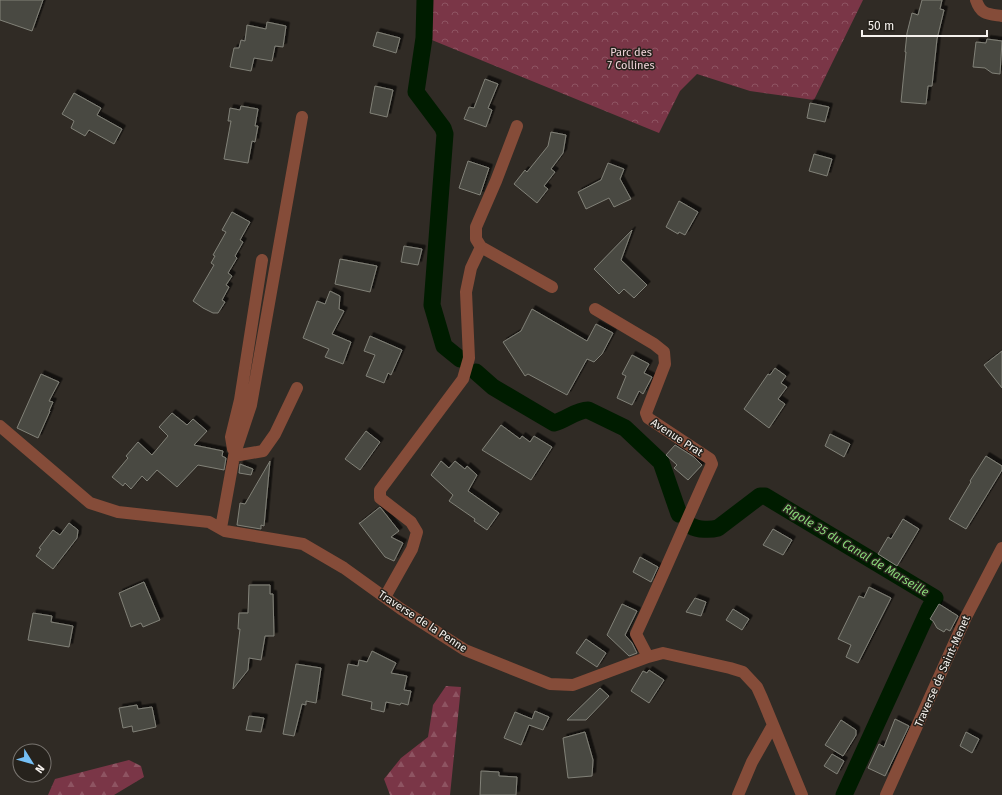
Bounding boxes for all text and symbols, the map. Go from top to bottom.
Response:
scale bar [862,12,987,38]
text: 50 m [868,19,894,33]
park label: Parc des 7 Collines [607,46,655,72]
street label: Avenue Prat [648,416,705,459]
water label: Rigole 35 du Canal de Marseille [780,501,932,599]
street label: Traverse de la Penne [376,588,469,655]
street label: Traverse de Saint-Menet [912,614,973,729]
north arrow [12,743,52,783]
text: N [32,762,47,776]

